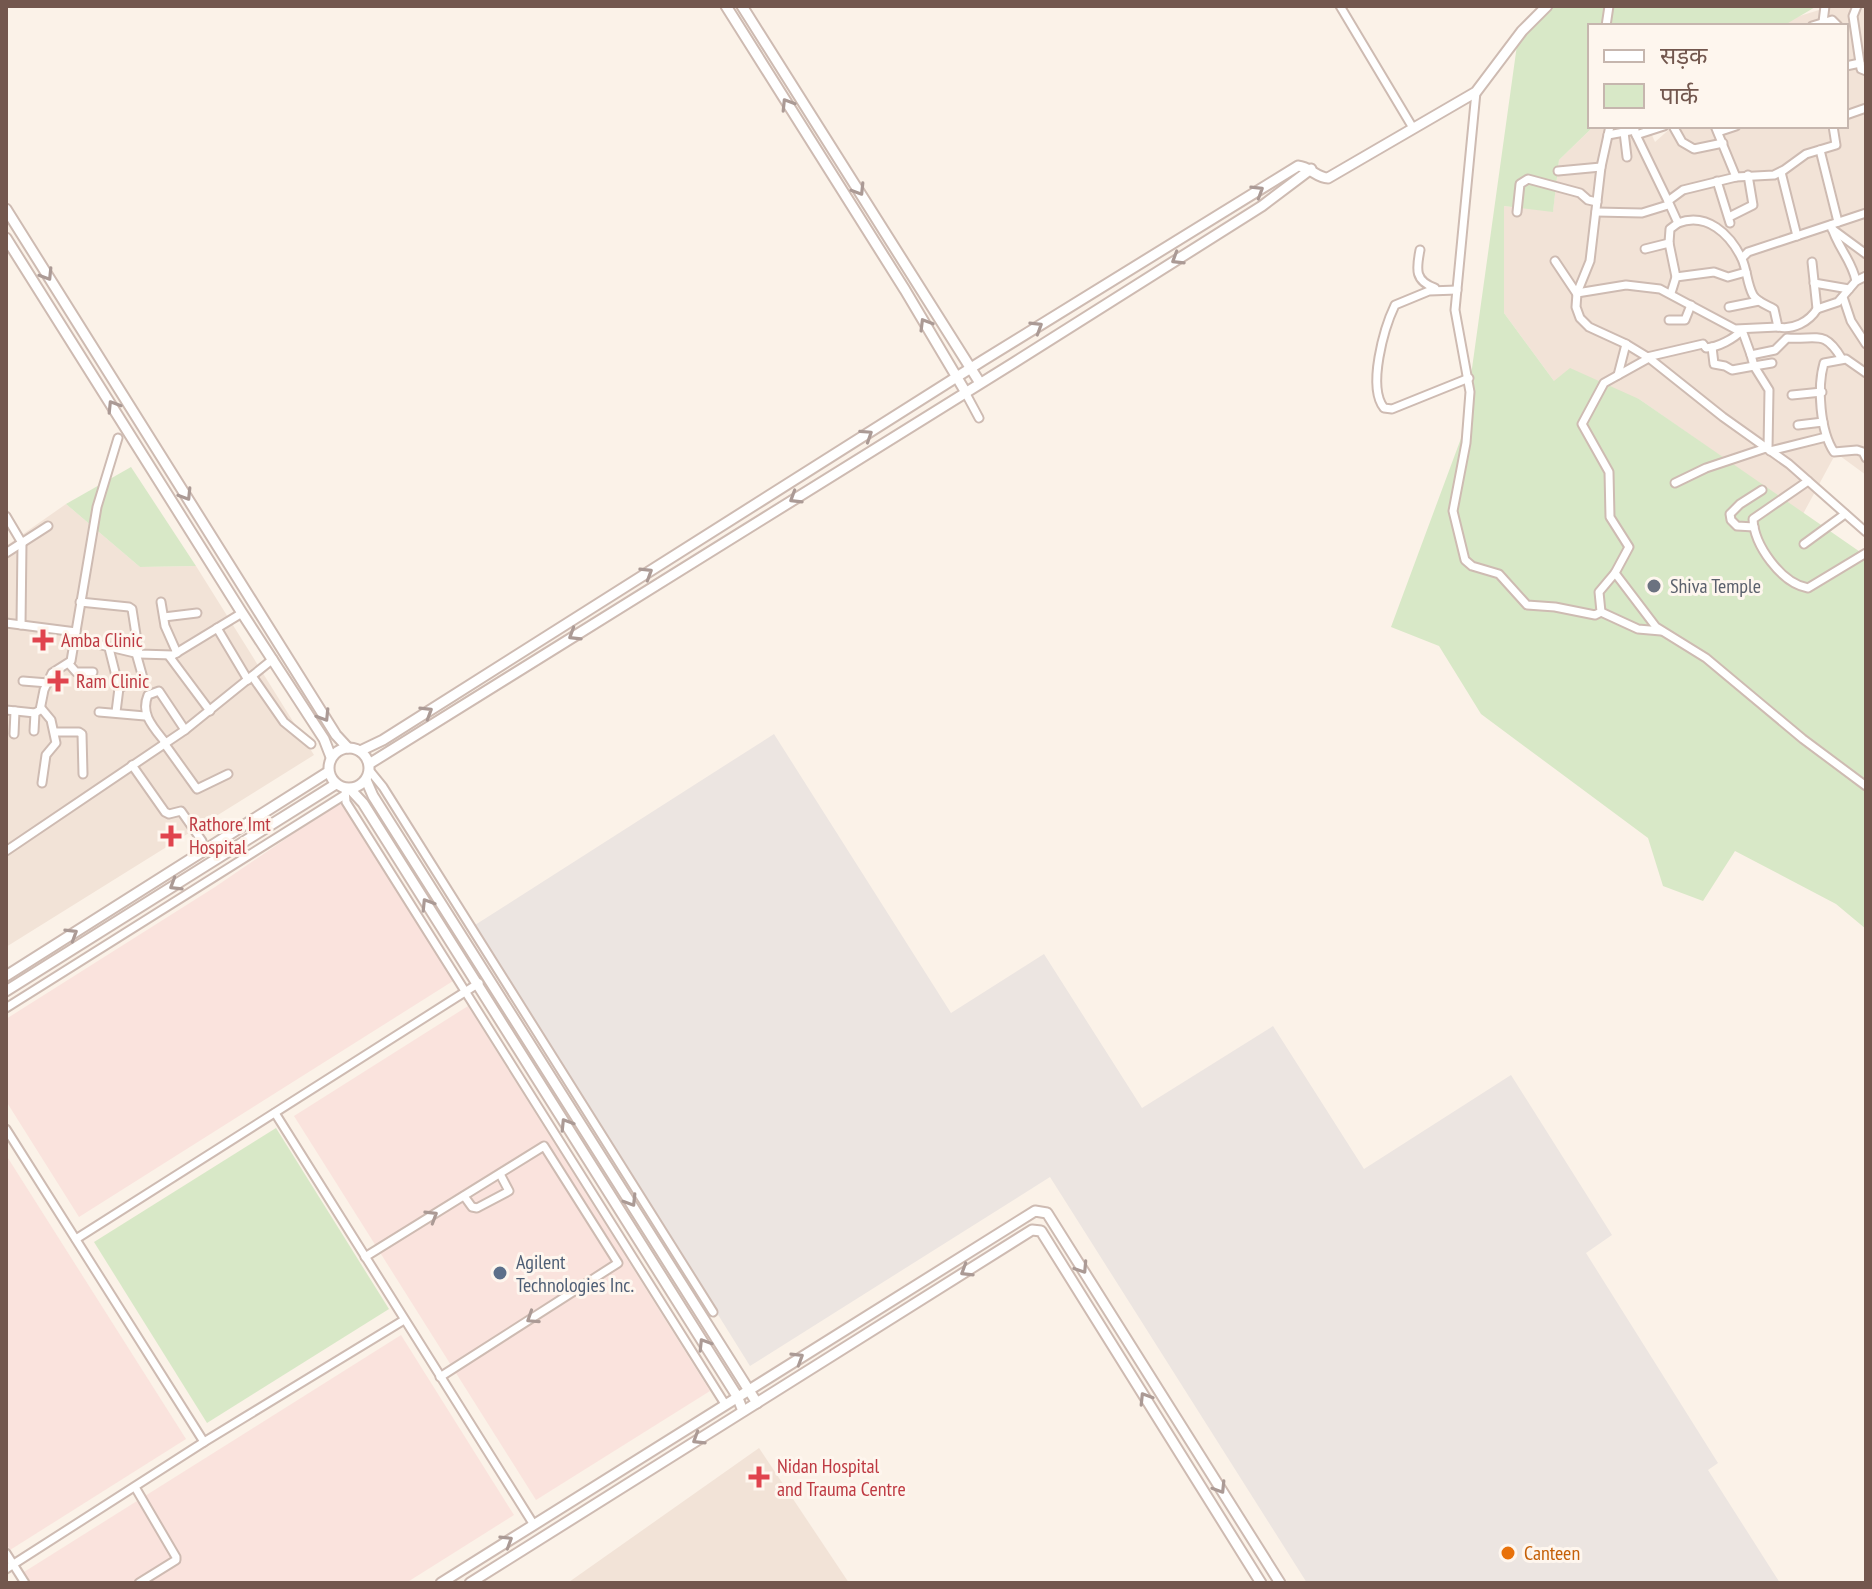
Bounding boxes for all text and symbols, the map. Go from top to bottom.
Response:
legend [1588,24,1848,128]
text: सड़क [1660,40,1708,71]
text: पार्क [1660,80,1699,111]
one-way arrow [782,98,797,112]
one-way arrow [849,182,864,196]
one-way arrow [1249,185,1264,201]
one-way arrow [1171,250,1185,265]
one-way arrow [38,266,53,281]
one-way arrow [919,318,935,333]
one-way arrow [1028,321,1043,337]
one-way arrow [107,400,122,415]
one-way arrow [858,429,873,444]
one-way arrow [176,487,191,501]
one-way arrow [789,488,804,503]
one-way arrow [638,568,653,583]
place label: Shiva Temple [1670,573,1761,599]
marker: Shiva Temple [1645,577,1663,595]
one-way arrow [568,626,583,641]
place label: Amba Clinic [61,627,143,653]
marker: Amba Clinic [32,629,54,651]
place label: Ram Clinic [76,668,149,694]
marker: Ram Clinic [47,670,69,692]
one-way arrow [314,707,329,722]
one-way arrow [419,707,433,722]
place label: Rathore Imt Hospital [189,811,271,860]
marker: Rathore Imt Hospital [160,825,182,847]
one-way arrow [169,875,184,890]
one-way arrow [421,898,436,913]
one-way arrow [63,928,78,943]
one-way arrow [560,1118,575,1133]
one-way arrow [621,1192,636,1207]
one-way arrow [423,1210,438,1226]
place label: Agilent Technologies Inc. [516,1249,634,1298]
one-way arrow [1072,1259,1087,1274]
one-way arrow [960,1262,975,1277]
marker: Agilent Technologies Inc. [491,1264,509,1282]
one-way arrow [527,1308,541,1323]
one-way arrow [698,1338,713,1353]
one-way arrow [789,1352,804,1368]
one-way arrow [1139,1392,1155,1407]
one-way arrow [692,1430,707,1445]
place label: Nidan Hospital and Trauma Centre [777,1453,906,1502]
marker: Nidan Hospital and Trauma Centre [748,1466,770,1488]
one-way arrow [1211,1479,1226,1494]
one-way arrow [498,1536,513,1551]
place label: Canteen [1524,1540,1580,1566]
marker: Canteen [1499,1544,1517,1562]

